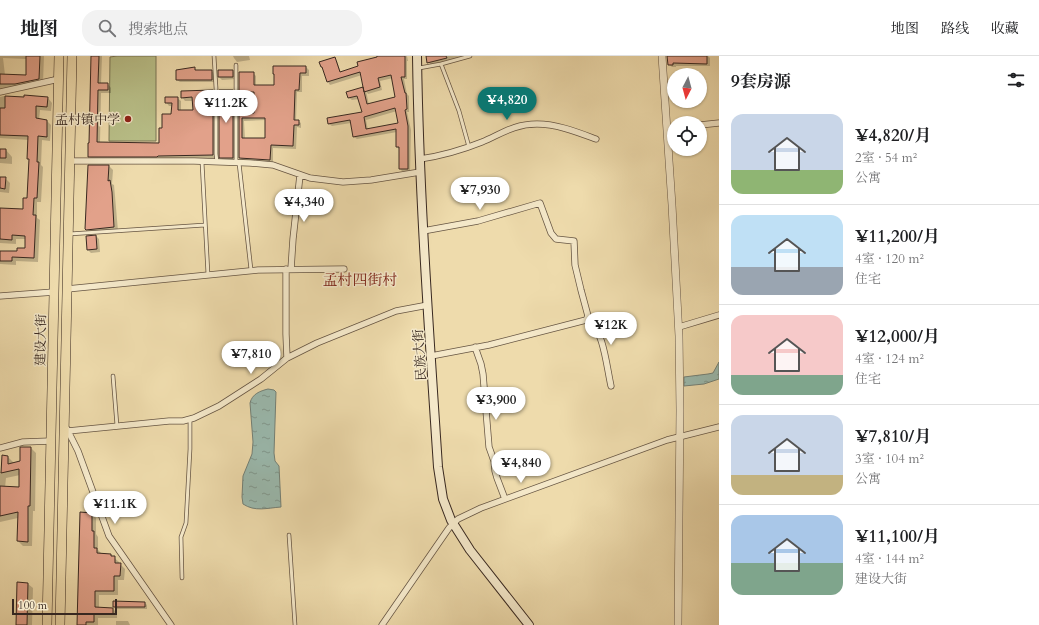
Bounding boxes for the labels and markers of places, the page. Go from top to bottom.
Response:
pin: ¥4,820 [474,87,540,121]
pin: ¥11.2K [193,90,259,124]
place label: 孟村镇中学 [55,111,120,129]
marker: 孟村镇中学 [123,114,133,124]
pin: ¥7,930 [447,177,513,211]
pin: ¥4,340 [271,189,337,223]
pin: ¥12K [587,312,635,346]
pin: ¥7,810 [218,341,284,375]
pin: ¥3,900 [463,387,529,421]
pin: ¥4,840 [488,450,554,484]
pin: ¥11.1K [82,491,148,525]

